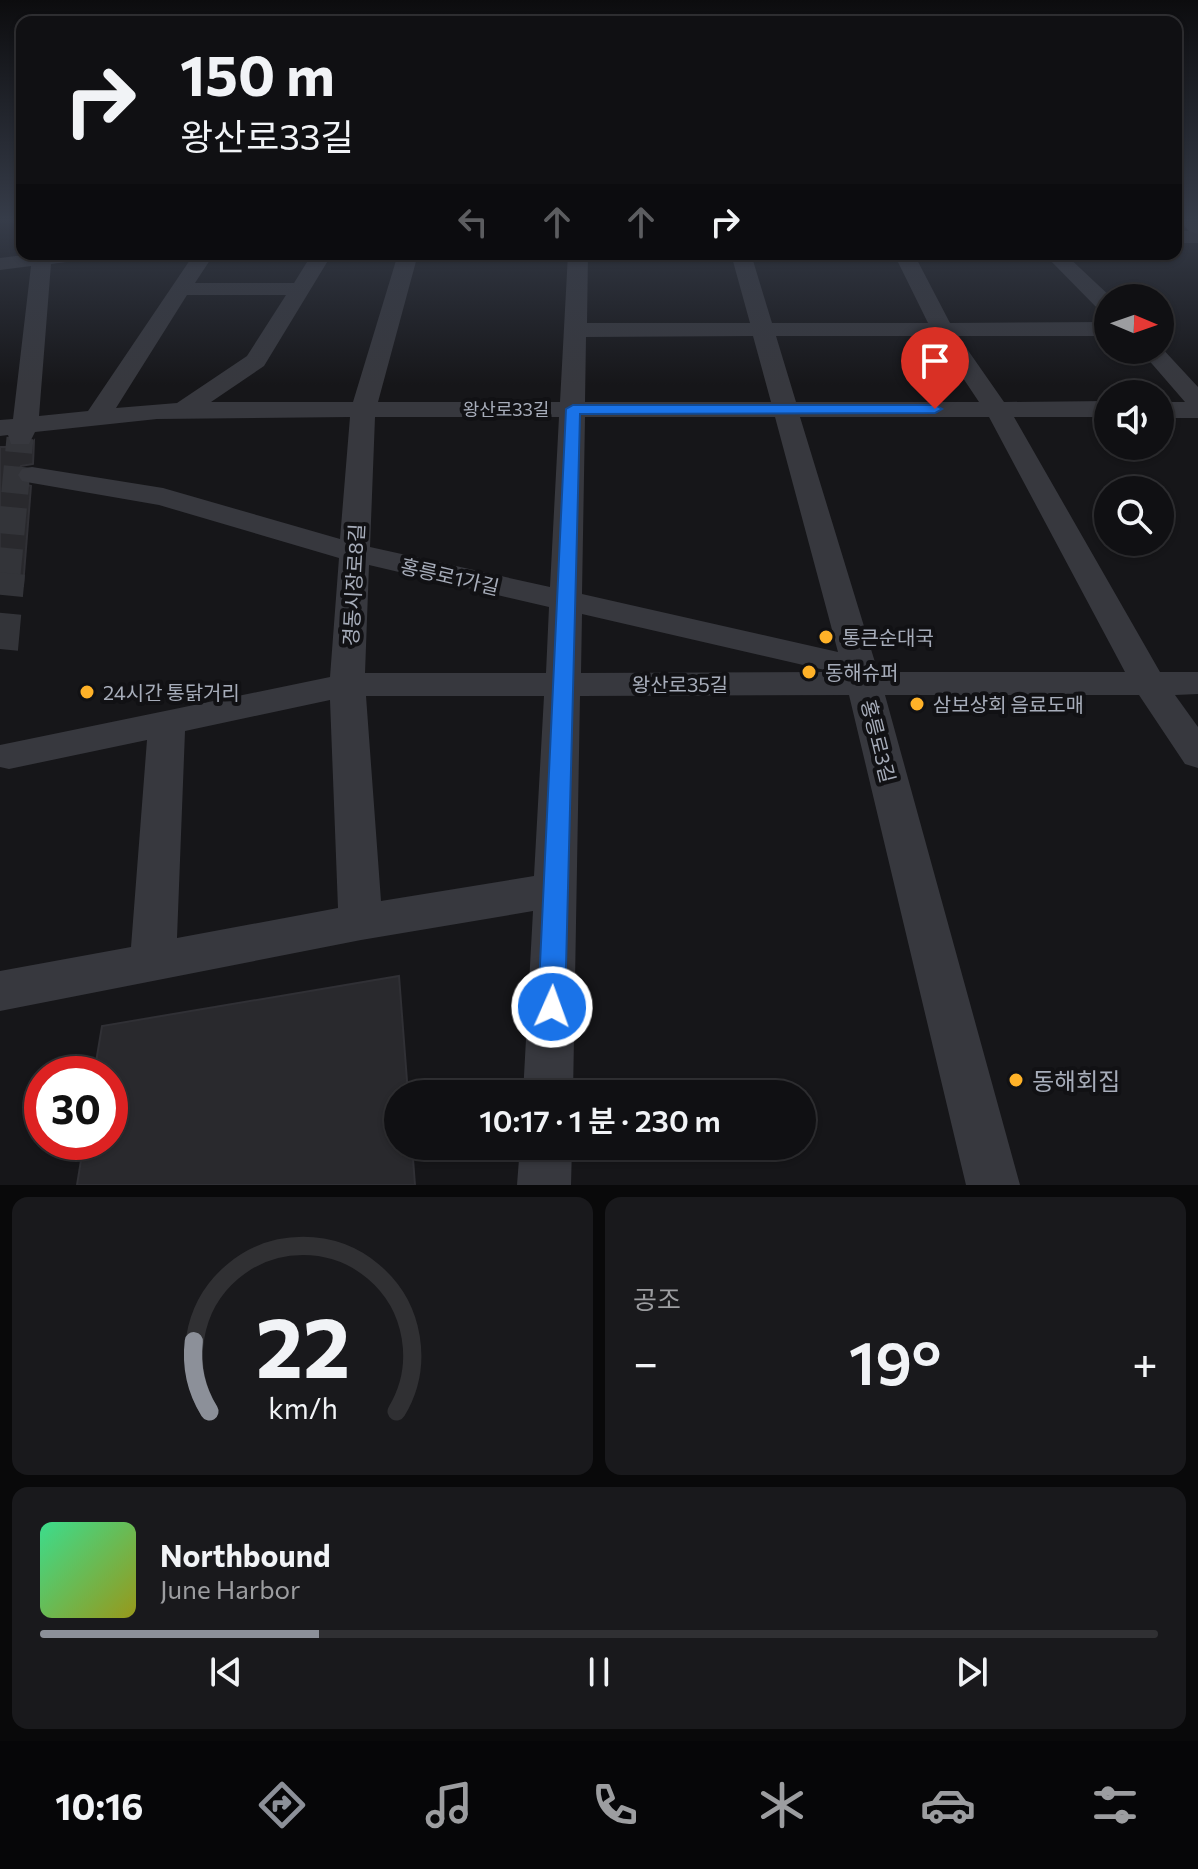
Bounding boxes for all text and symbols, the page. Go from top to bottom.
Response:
text: 150 m [180,39,335,108]
icon: right [48,48,152,152]
text: 왕산로33길 [180,113,353,157]
icon: left [451,200,495,244]
icon: ahead [535,200,579,244]
icon: ahead [619,200,663,244]
icon: right [703,200,747,244]
north arrow [1094,284,1174,364]
map controls [1094,284,1174,556]
pin [901,327,969,409]
icon: arrive [913,339,957,383]
button: sound [1094,380,1174,460]
street label: 왕산로33길 [463,398,549,420]
button: search [1094,476,1174,556]
street label: 경동시장로8길 [338,523,368,647]
street label: 홍릉로1가길 [398,553,502,599]
place label: 통큰순대국 [842,625,934,649]
marker: 통큰순대국 [817,628,835,646]
place label: 동해슈퍼 [825,660,899,684]
marker: 동해슈퍼 [800,663,818,681]
street label: 왕산로35길 [632,672,728,696]
place label: 24시간 통닭거리 [103,680,240,704]
marker: 24시간 통닭거리 [78,683,96,701]
place label: 삼보상회 음료도매 [933,692,1084,716]
marker: 삼보상회 음료도매 [908,695,926,713]
street label: 홍릉로3길 [857,697,901,785]
position arrow [510,965,594,1049]
speed limit sign: 30 [24,1056,128,1160]
place label: 동해회집 [1032,1066,1120,1095]
marker: 동해회집 [1007,1071,1025,1089]
text: 10:17 · 1 분 · 230 m [479,1101,721,1138]
text: 공조 [633,1283,681,1314]
text: 22 [255,1293,350,1395]
text: 19° [849,1324,941,1397]
text: − [633,1334,658,1388]
text: + [1132,1334,1158,1388]
text: km/h [268,1390,337,1425]
text: Northbound [160,1536,331,1573]
text: June Harbor [160,1573,300,1604]
icon: previous [204,1650,248,1694]
icon: pause [577,1650,621,1694]
icon: next [950,1650,994,1694]
icon: directions [254,1777,310,1833]
icon: music [421,1777,477,1833]
icon: phone [587,1777,643,1833]
icon: climate [754,1777,810,1833]
icon: car [920,1777,976,1833]
icon: filters [1087,1777,1143,1833]
text: 10:16 [55,1783,144,1827]

